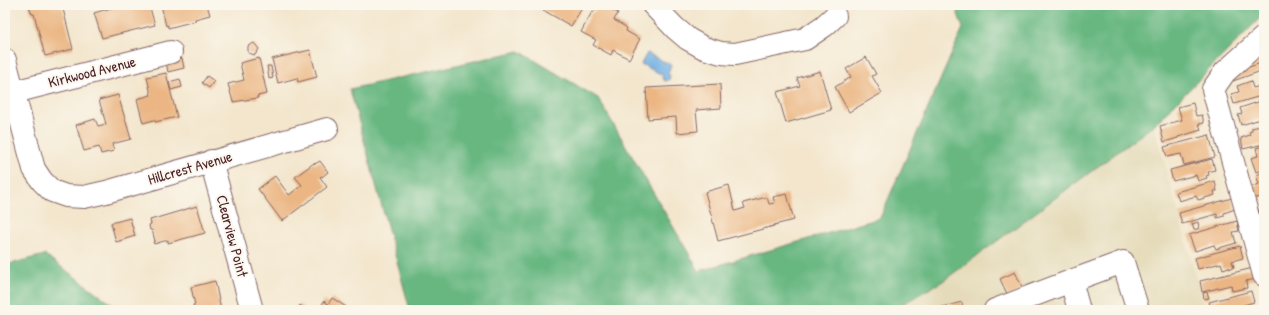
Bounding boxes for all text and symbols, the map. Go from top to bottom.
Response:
street label: Kirkwood Avenue [46,50,138,93]
street label: Hillcrest Avenue [145,145,235,190]
street label: Clearview Point [211,193,254,280]

